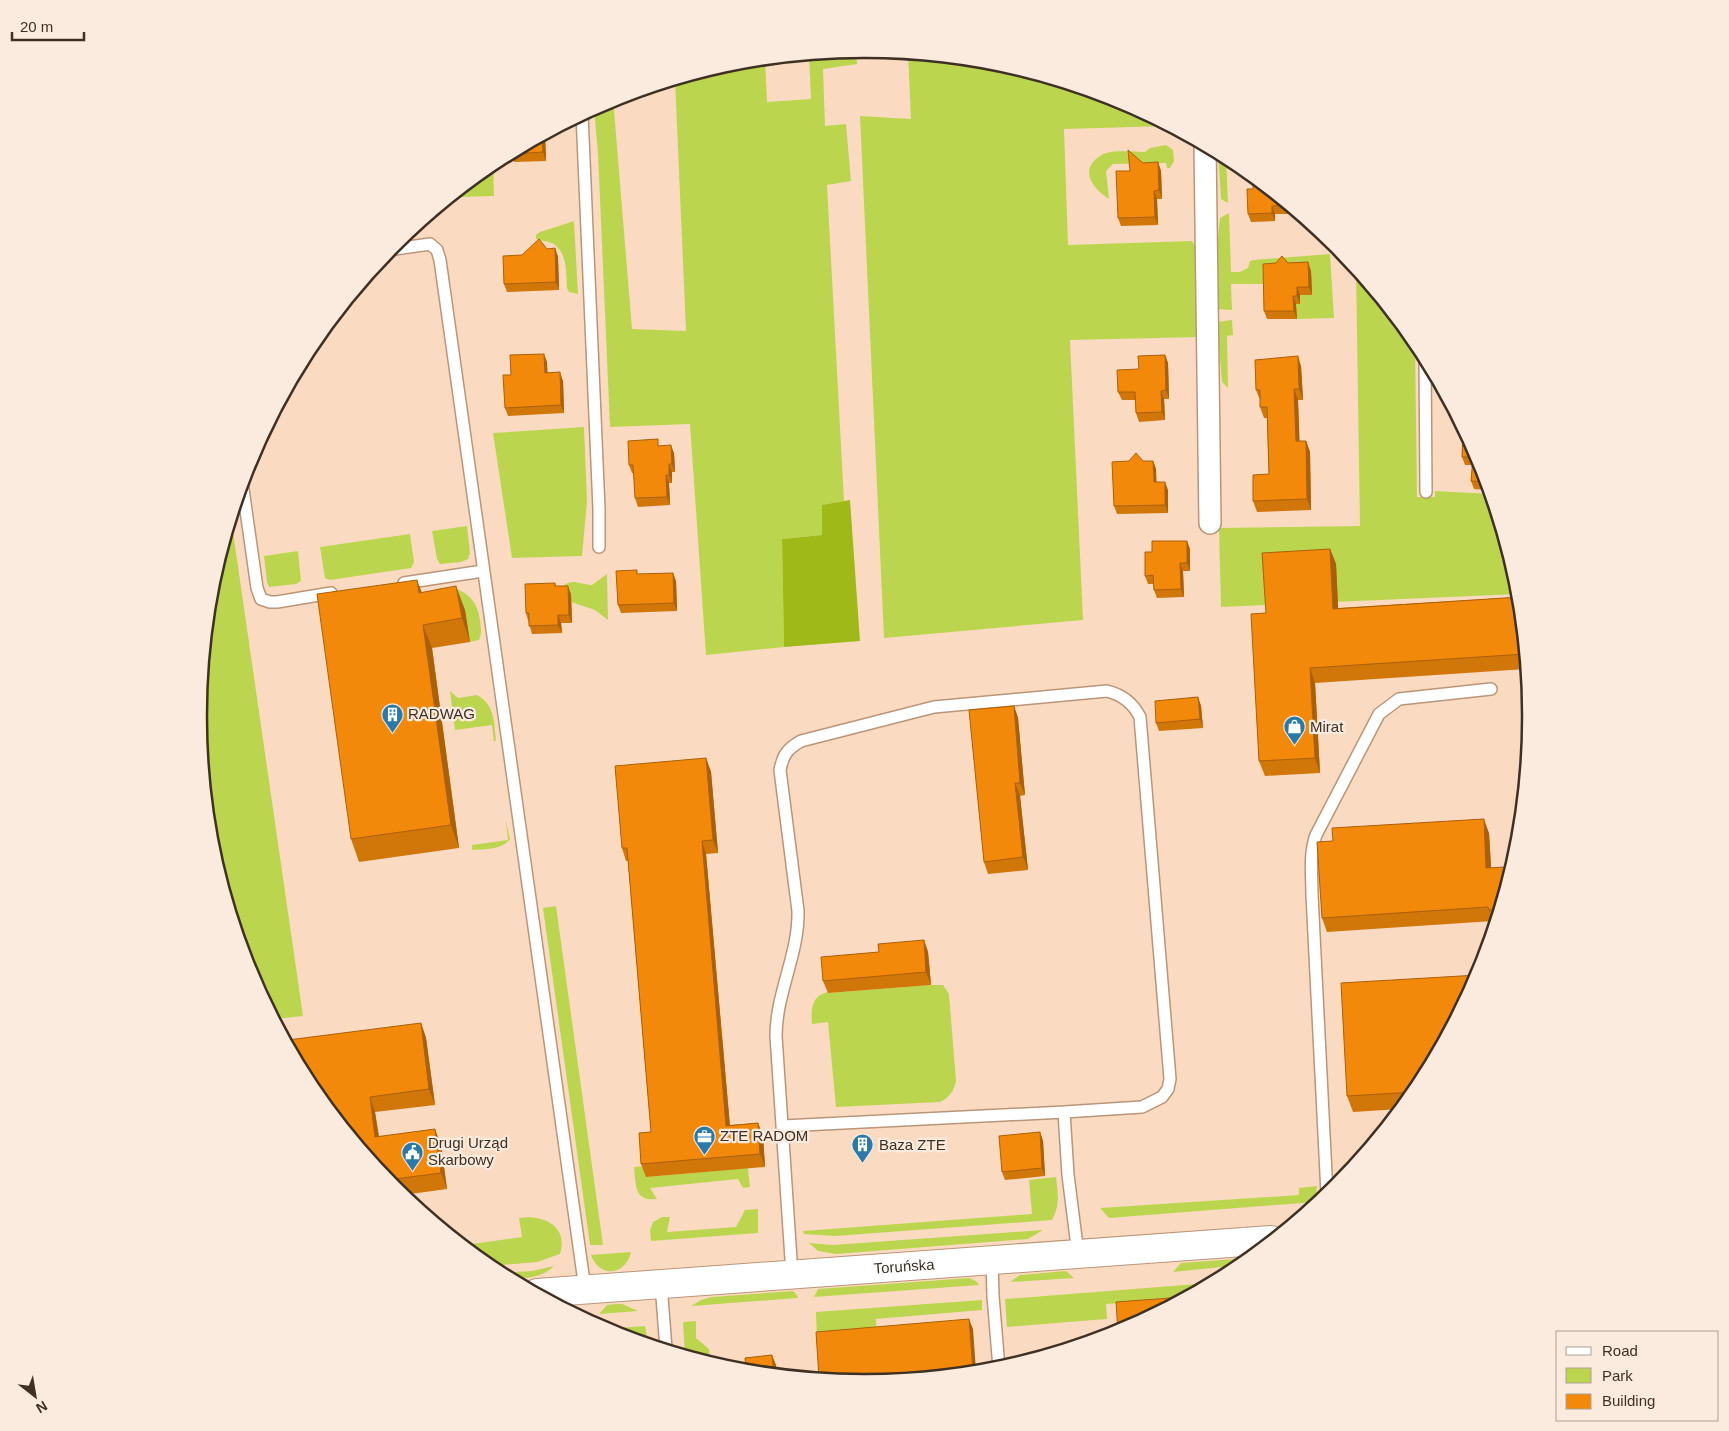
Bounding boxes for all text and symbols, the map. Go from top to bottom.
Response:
scale bar [12,10,85,42]
text: 20 m [20,18,53,35]
building icon: RADWAG [380,702,404,733]
place label: RADWAG [408,705,475,722]
shop icon: Mirat [1282,715,1306,746]
place label: Mirat [1310,718,1344,735]
office icon: ZTE RADOM [692,1124,716,1155]
place label: ZTE RADOM [720,1127,808,1144]
building icon: Baza ZTE [851,1133,875,1164]
place label: Drugi Urząd Skarbowy [428,1134,508,1168]
place label: Baza ZTE [879,1136,946,1153]
public building icon: Drugi Urząd Skarbowy [400,1140,424,1171]
street label: Toruńska [873,1255,936,1277]
legend [1556,1331,1719,1421]
text: Road [1602,1342,1638,1359]
text: Park [1602,1367,1633,1384]
north arrow [10,1371,60,1421]
text: Building [1602,1392,1655,1409]
text: N [33,1398,50,1417]

